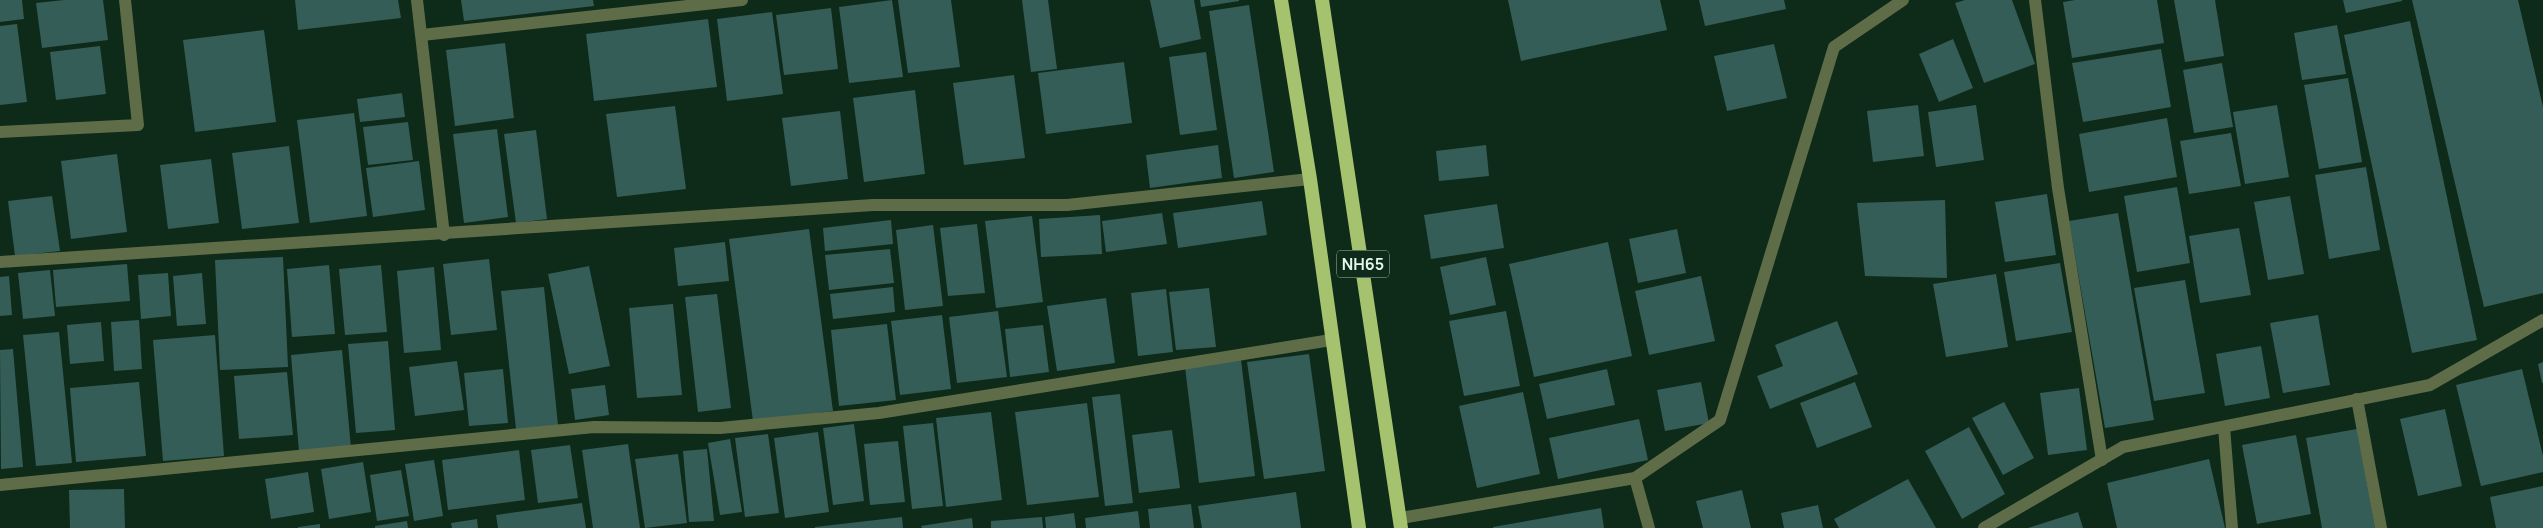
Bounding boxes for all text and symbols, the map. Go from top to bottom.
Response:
road number: NH65 [1337,250,1389,278]

